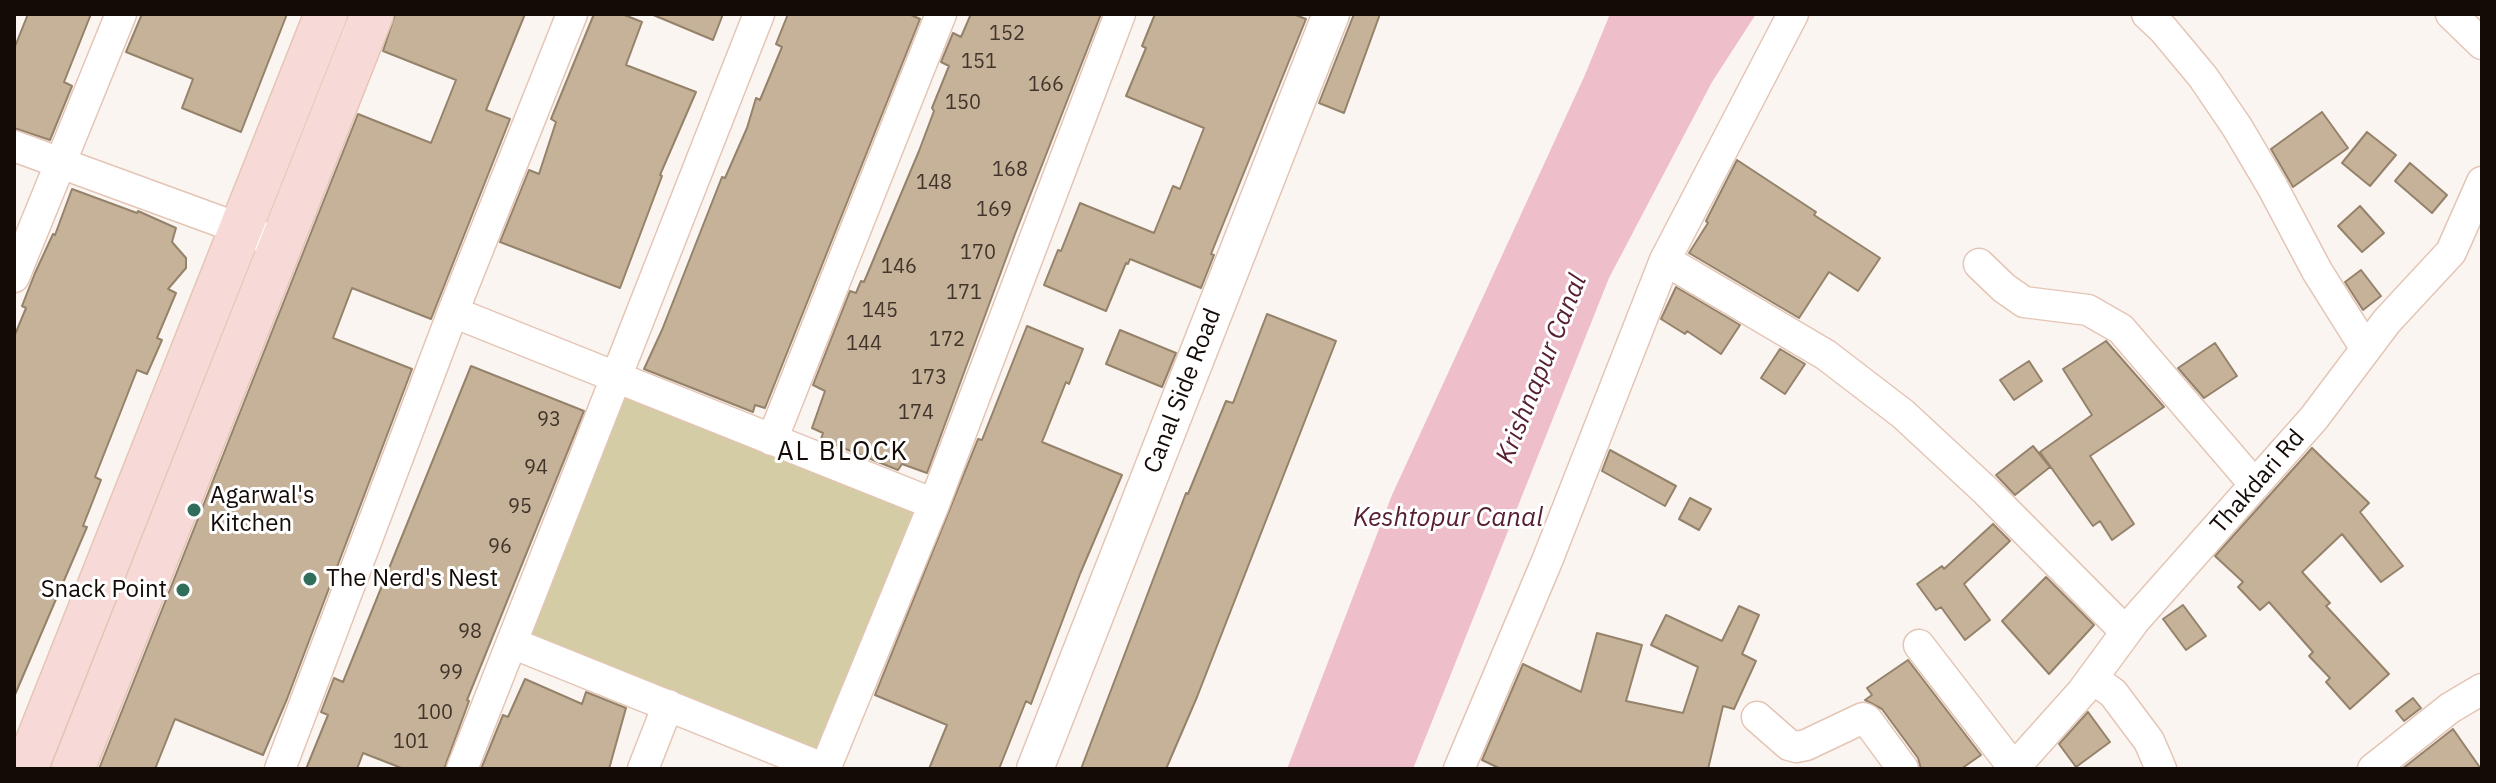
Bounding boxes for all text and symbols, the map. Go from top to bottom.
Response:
house number: 152 [989,22,1025,46]
house number: 151 [961,50,997,74]
house number: 166 [1028,73,1064,97]
house number: 150 [945,91,981,115]
house number: 168 [992,158,1028,182]
house number: 148 [916,171,952,195]
house number: 169 [976,198,1012,222]
house number: 170 [960,241,996,265]
house number: 146 [881,255,917,279]
water label: Krishnapur Canal [1490,270,1594,468]
house number: 171 [946,281,982,305]
house number: 145 [862,299,898,323]
street label: Canal Side Road [1138,305,1228,477]
house number: 172 [929,328,965,352]
house number: 144 [846,332,882,356]
house number: 173 [911,366,947,390]
house number: 174 [898,401,934,425]
house number: 93 [537,408,561,432]
street label: Thakdari Rd [2205,424,2311,540]
district label: AL BLOCK [777,436,909,468]
house number: 94 [524,456,548,480]
place label: Agarwal's Kitchen [210,482,315,538]
house number: 95 [508,495,532,519]
marker: Agarwal's Kitchen [185,501,203,519]
water label: Keshtopur Canal [1353,502,1543,534]
house number: 96 [488,535,512,559]
place label: The Nerd's Nest [326,565,498,593]
marker: The Nerd's Nest [301,570,319,588]
place label: Snack Point [41,576,167,604]
marker: Snack Point [174,581,192,599]
house number: 98 [458,620,482,644]
house number: 99 [439,661,463,685]
house number: 100 [417,701,453,725]
house number: 101 [393,730,429,754]

